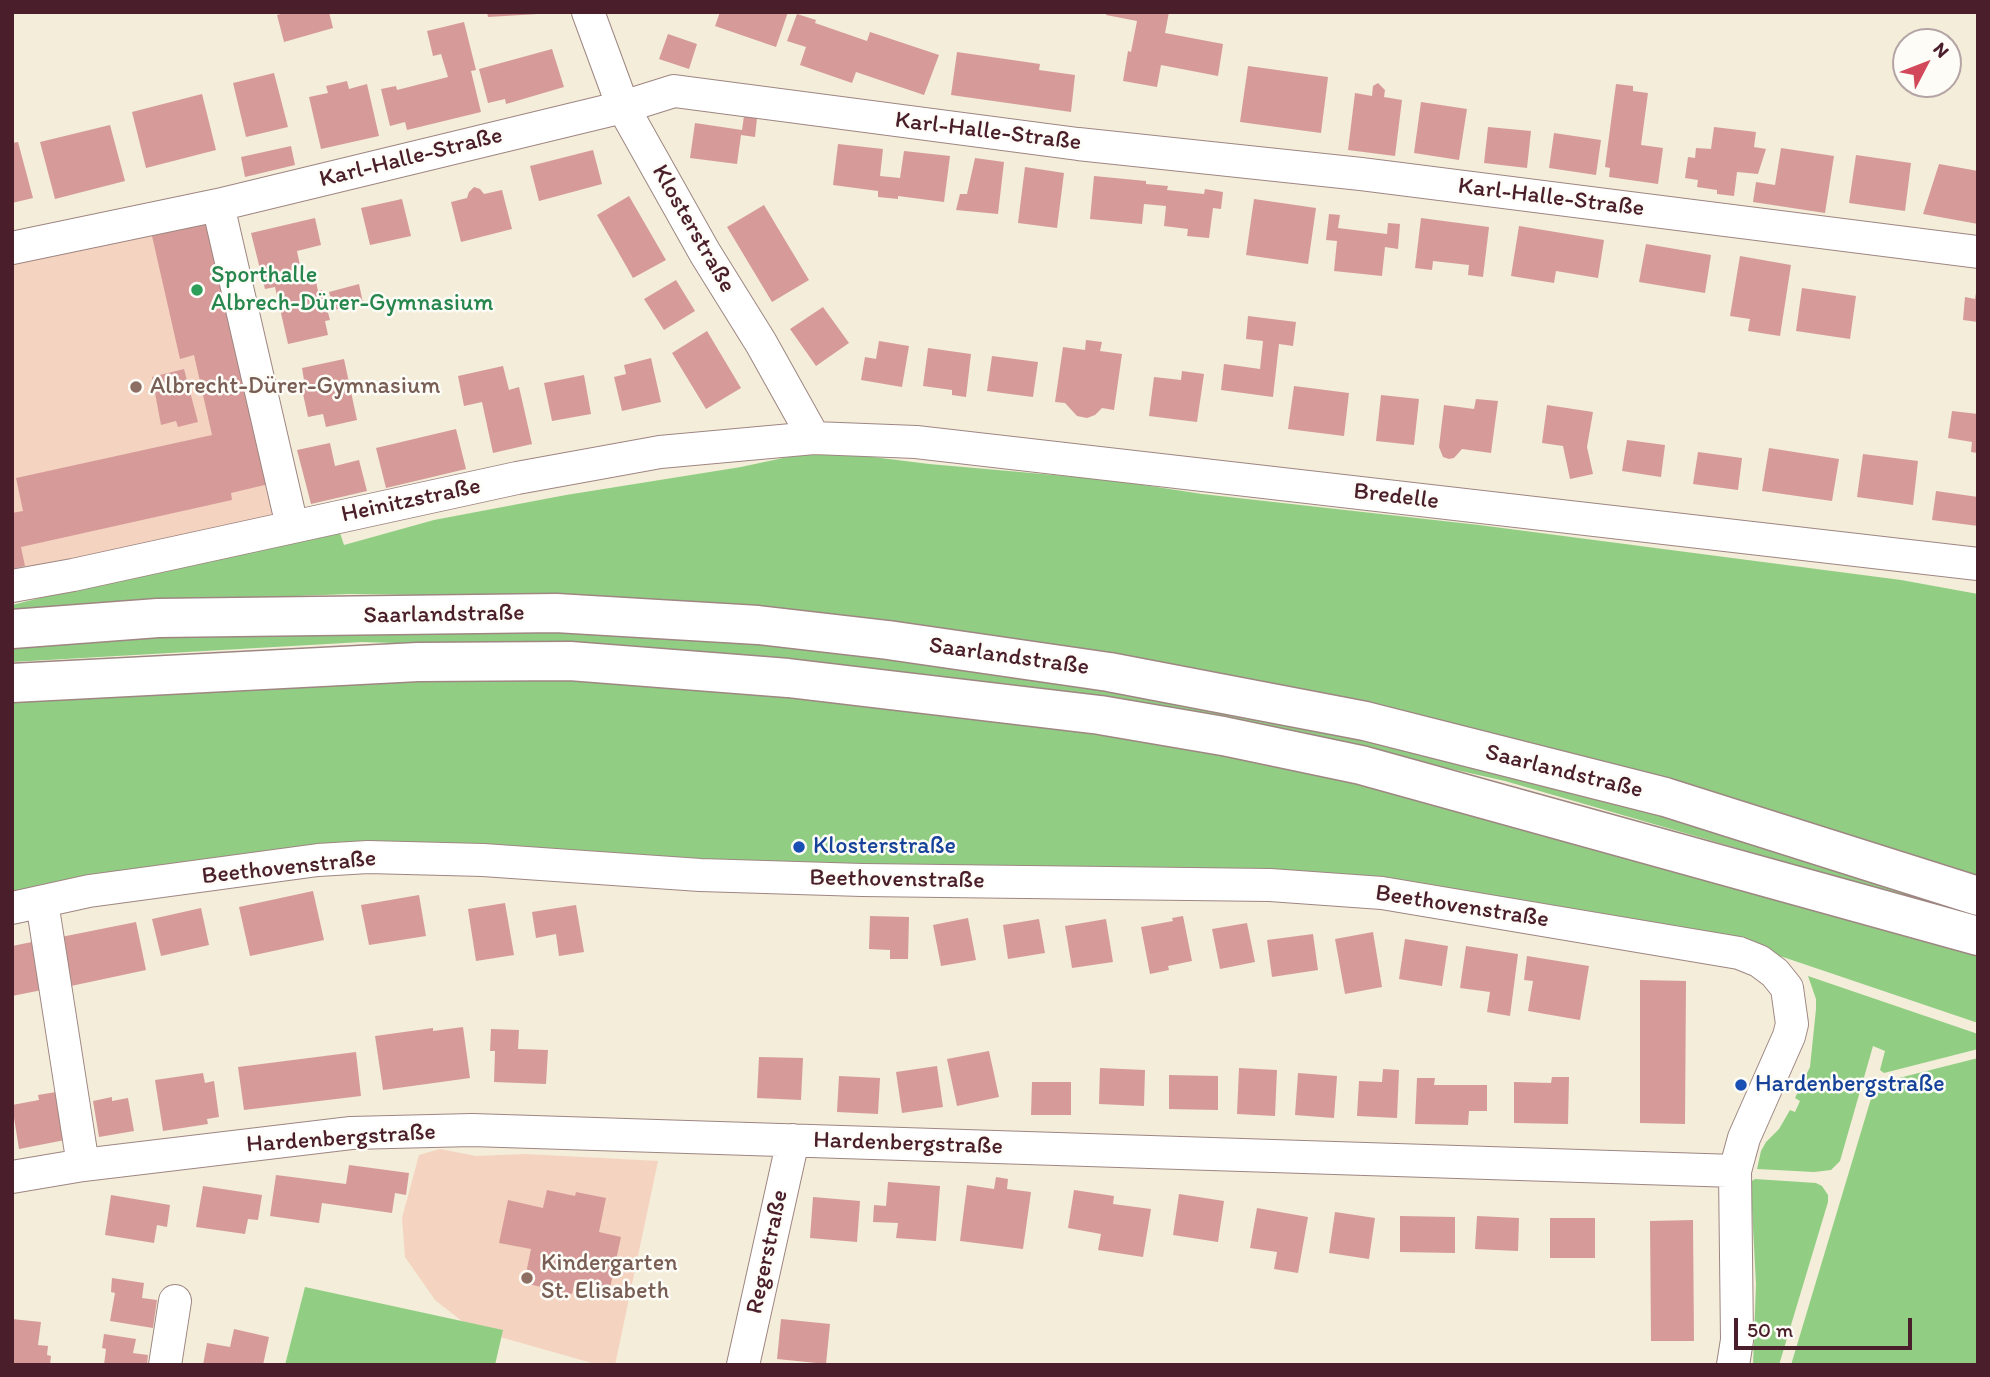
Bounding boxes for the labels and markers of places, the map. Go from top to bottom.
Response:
place label: Sporthalle Albrech-Dürer-Gymnasium [211,262,494,318]
marker: Sporthalle Albrech-Dürer-Gymnasium [189,282,205,298]
place label: Albrecht-Dürer-Gymnasium [150,373,440,401]
marker: Albrecht-Dürer-Gymnasium [128,379,144,395]
place label: Klosterstraße [813,833,956,861]
marker: Klosterstraße [791,839,807,855]
place label: Hardenbergstraße [1755,1071,1945,1099]
marker: Hardenbergstraße [1733,1077,1749,1093]
place label: Kindergarten St. Elisabeth [541,1250,678,1306]
marker: Kindergarten St. Elisabeth [519,1270,535,1286]

